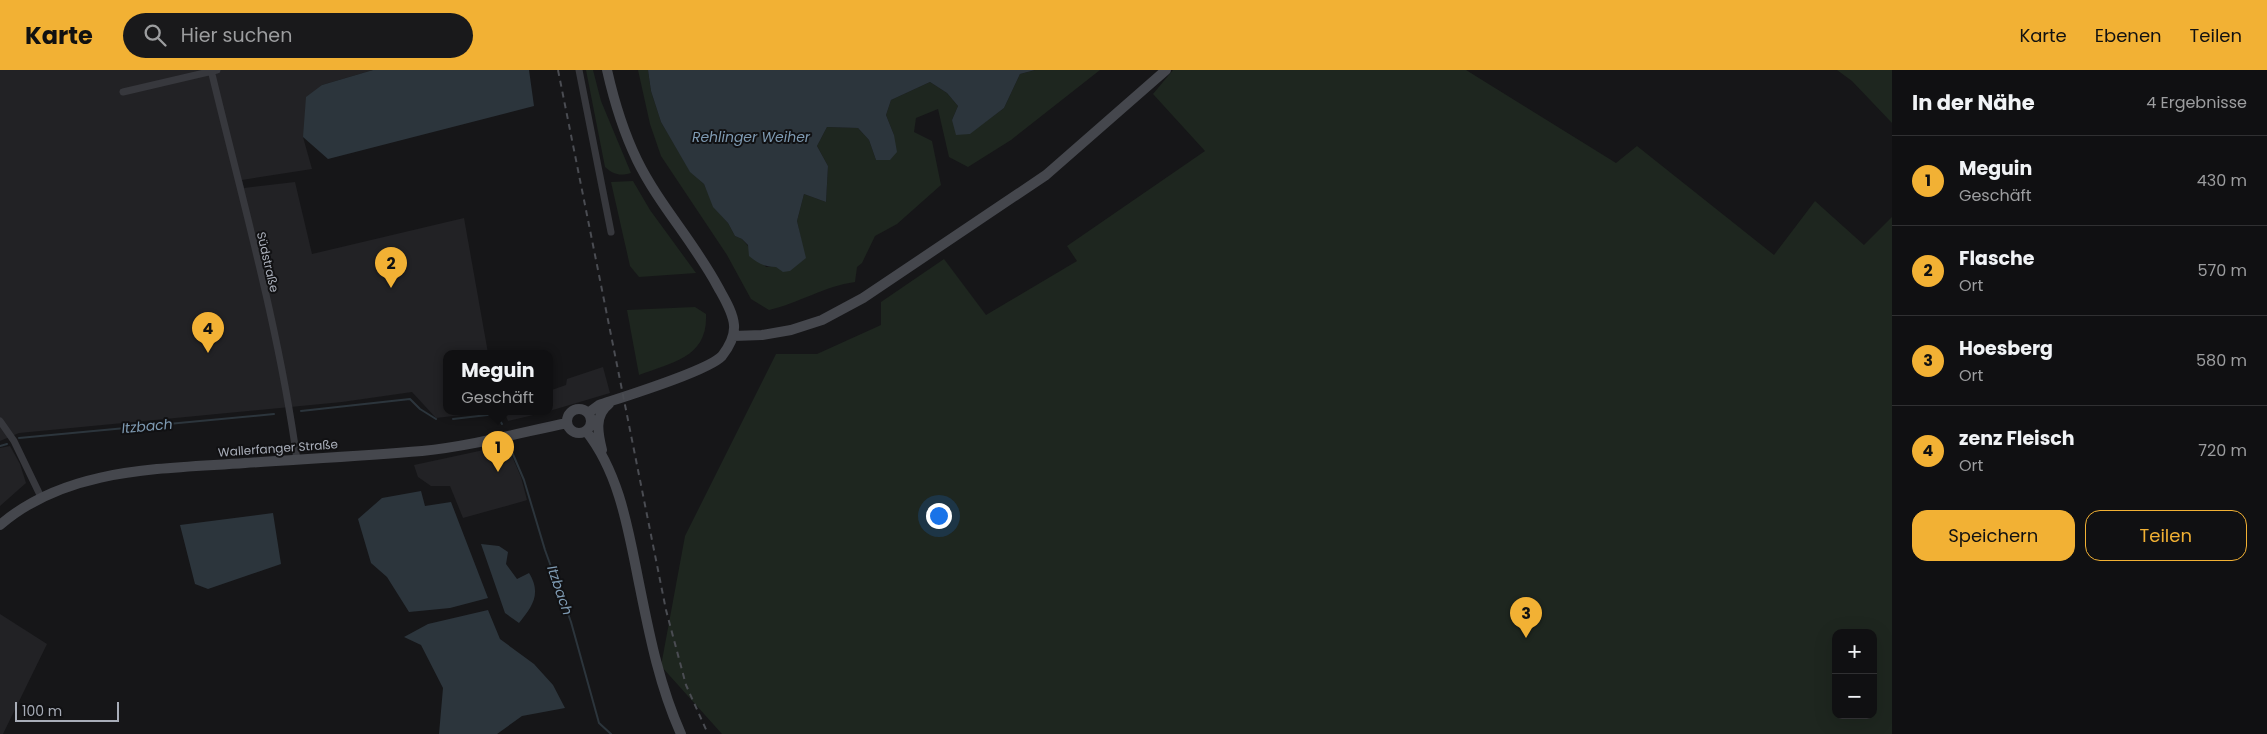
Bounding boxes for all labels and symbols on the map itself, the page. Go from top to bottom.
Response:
water label: Rehlinger Weiher [692,127,811,147]
street label: Südstraße [253,230,283,294]
pin: 2 [375,247,407,288]
pin: 4 [192,312,224,353]
water label: Itzbach [121,414,173,438]
pin: 1 [482,431,514,472]
street label: Wallerfanger Straße [217,435,339,461]
your location [926,503,952,529]
water label: Itzbach [542,562,578,618]
pin: 3 [1510,597,1542,638]
scale bar [15,699,119,722]

